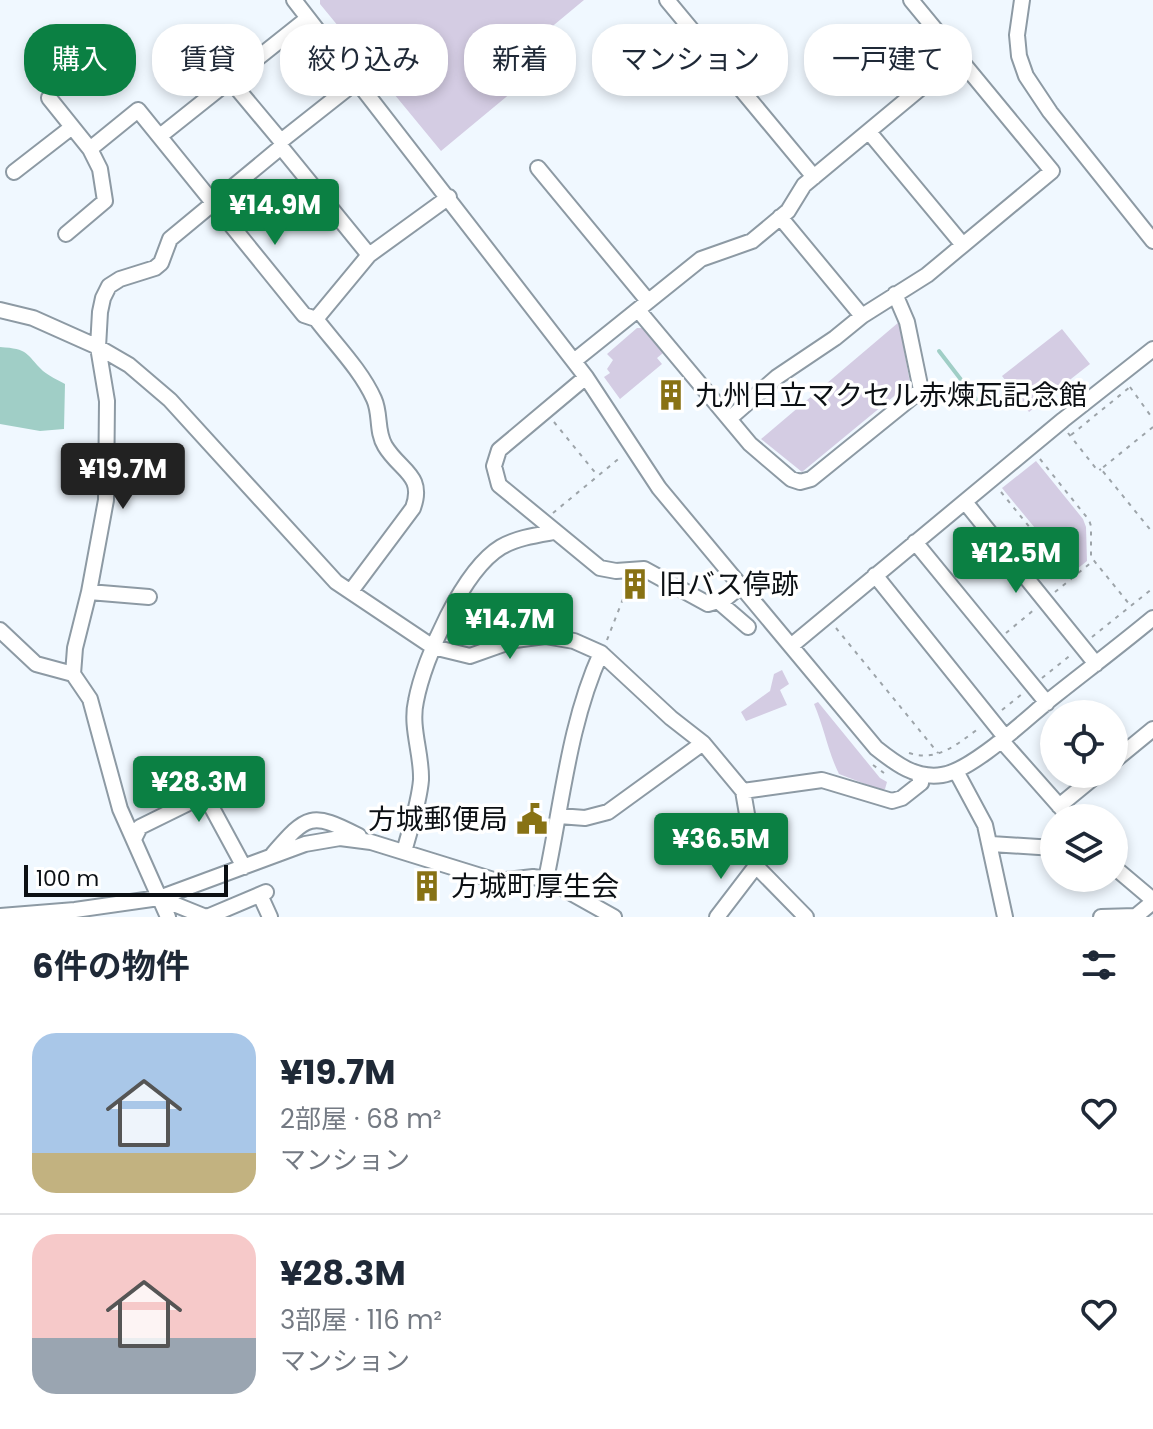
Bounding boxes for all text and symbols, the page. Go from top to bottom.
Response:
chip: 購入 [24,24,136,96]
chip: 賃貸 [152,24,264,96]
chip: 絞り込み [280,24,448,96]
chip: 新着 [464,24,576,96]
chip: マンション [592,24,788,96]
chip: 一戸建て [804,24,972,96]
pin: ¥14.9M [210,179,340,247]
text: ¥14.9M [229,187,321,223]
place label: 九州日立マクセル赤煉瓦記念館 [695,376,1087,415]
building icon: 九州日立マクセル赤煉瓦記念館 [654,378,688,412]
pin: ¥19.7M [58,443,188,511]
text: ¥19.7M [79,451,167,487]
pin: ¥12.5M [951,527,1081,595]
text: ¥12.5M [971,535,1061,571]
place label: 旧バス停跡 [659,565,799,604]
building icon: 旧バス停跡 [618,567,652,601]
pin: ¥14.7M [445,593,575,661]
text: ¥14.7M [465,601,555,637]
map controls [1040,700,1128,892]
button: locate [1040,700,1128,788]
pin: ¥28.3M [134,756,264,824]
text: ¥28.3M [151,764,247,800]
place label: 方城郵便局 [368,800,508,839]
public building icon: 方城郵便局 [515,802,549,836]
button: layers [1040,804,1128,892]
pin: ¥36.5M [656,813,786,881]
text: ¥36.5M [672,821,770,857]
scale bar [24,861,228,897]
text: 100 m [36,863,99,894]
place label: 方城町厚生会 [451,867,619,906]
building icon: 方城町厚生会 [410,869,444,903]
text: 6件の物件 [32,942,190,990]
icon: filters [1077,943,1121,987]
text: ¥19.7M [280,1048,396,1096]
icon: home [96,1065,192,1161]
icon: heart [1077,1091,1121,1135]
text: 2部屋 · 68 m² [280,1101,442,1137]
text: マンション [280,1142,410,1178]
text: ¥28.3M [280,1249,406,1297]
icon: home [96,1266,192,1362]
icon: heart [1077,1292,1121,1336]
text: 3部屋 · 116 m² [280,1302,442,1338]
text: マンション [280,1343,410,1379]

